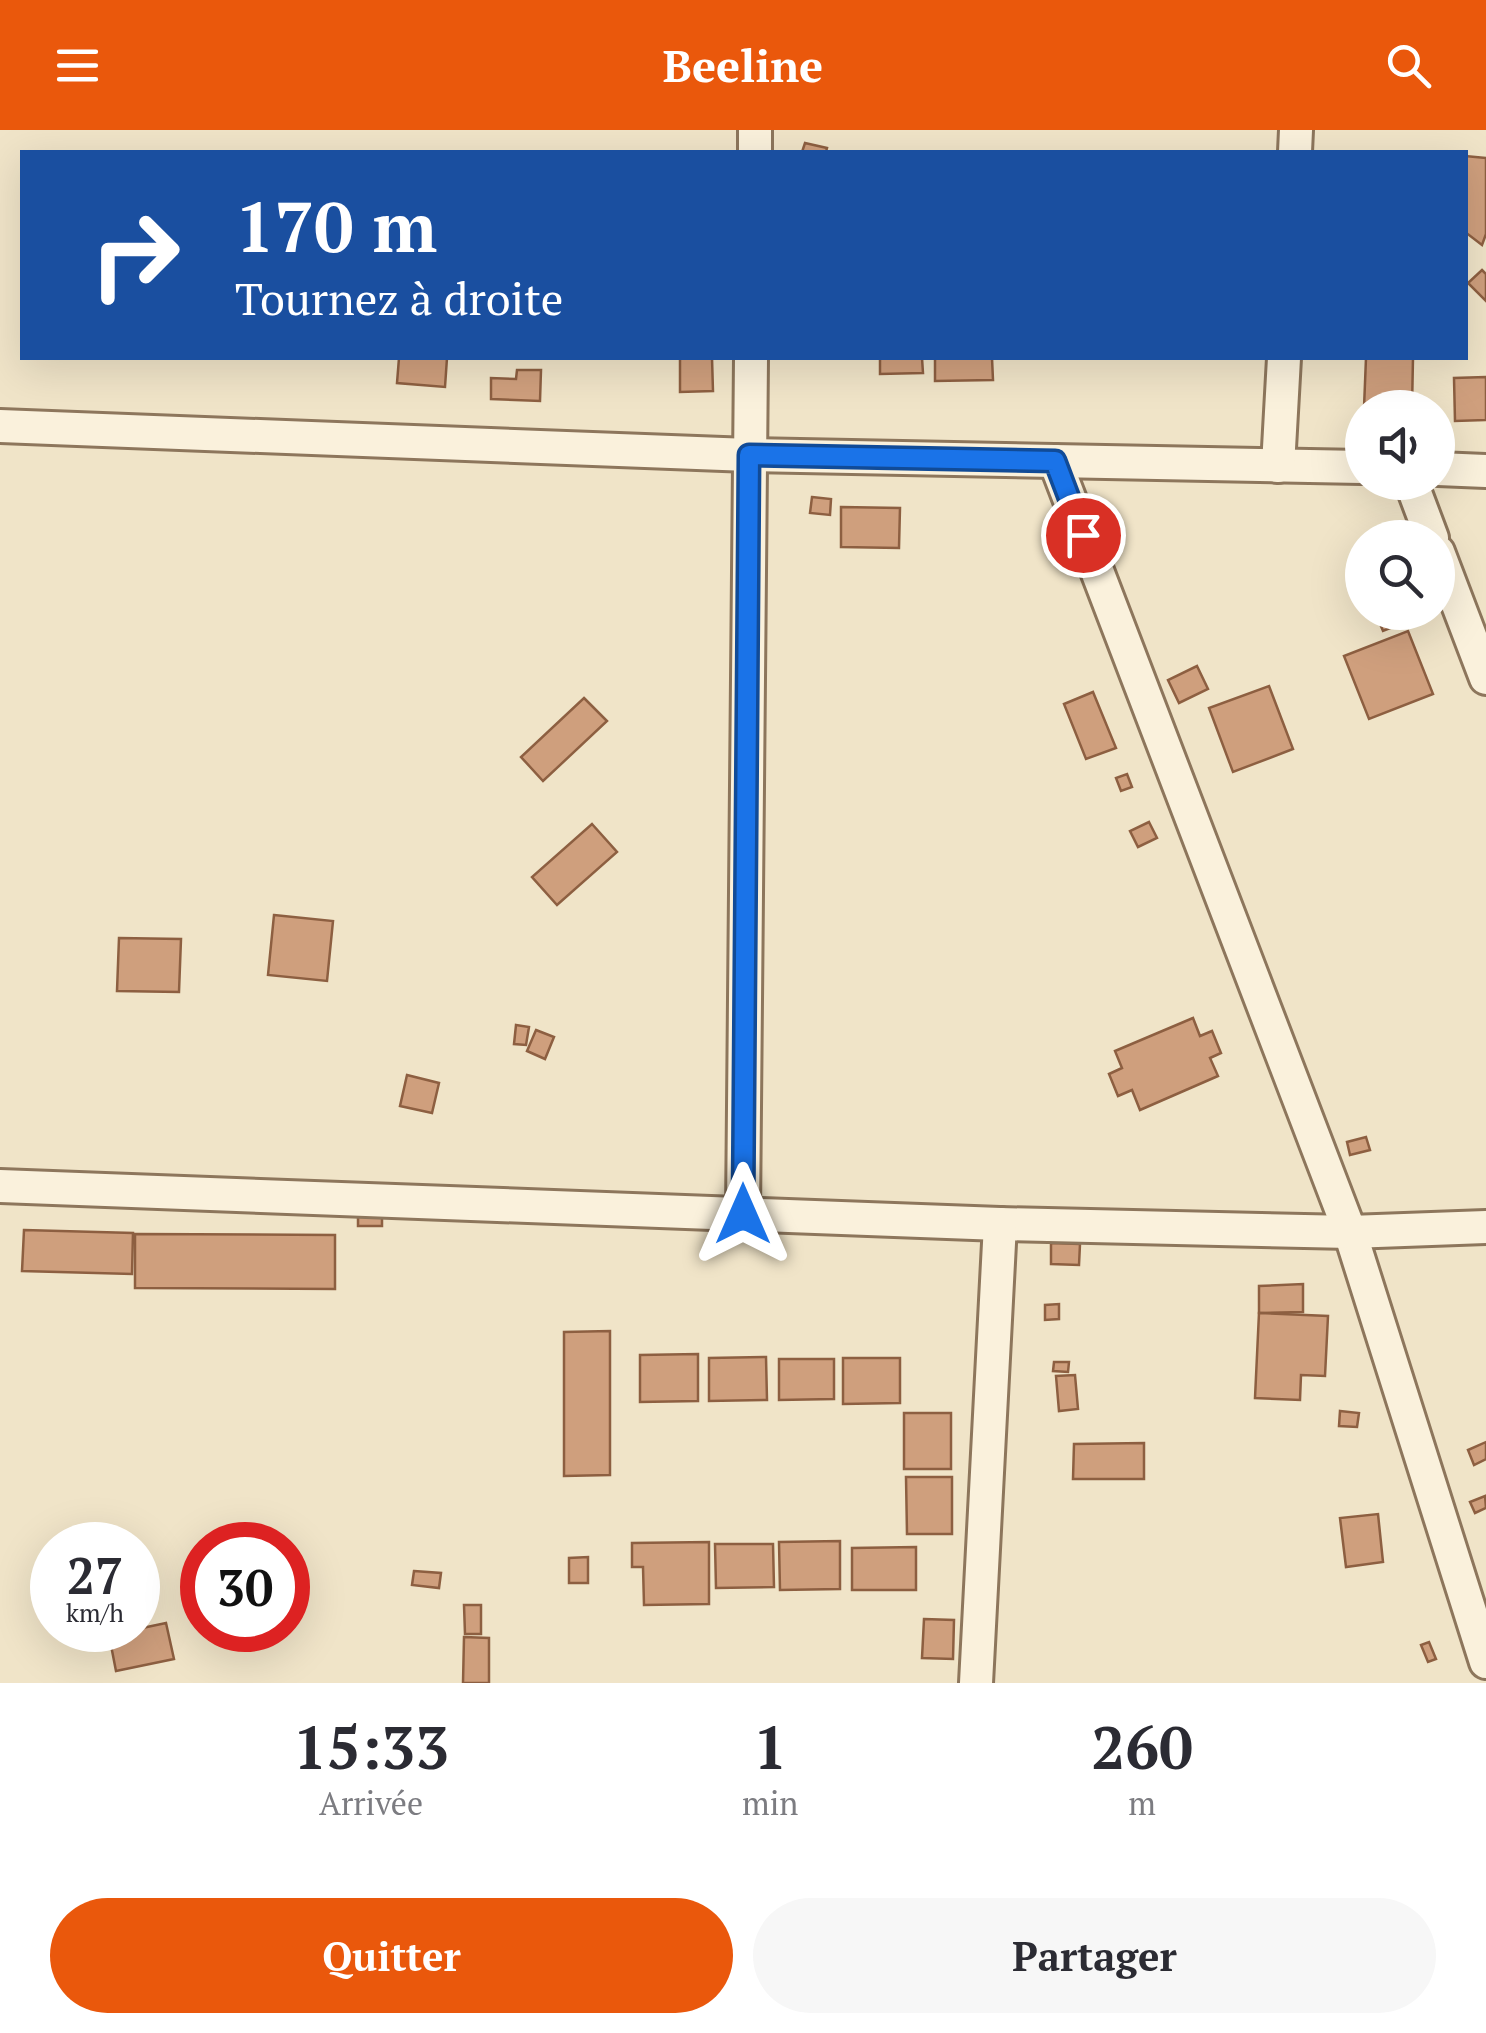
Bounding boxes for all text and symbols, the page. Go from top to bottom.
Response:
text: Beeline [663,35,823,95]
icon: menu [50,38,105,93]
icon: search [1381,38,1436,93]
text: 170 m [235,179,437,272]
icon: right [70,190,200,320]
text: Tournez à droite [235,268,563,328]
map controls [1345,390,1455,630]
button: sound [1345,390,1455,500]
pin [1041,493,1126,578]
icon: arrive [1056,508,1111,563]
button: search [1345,520,1455,630]
position arrow [691,1162,795,1266]
speed limit sign: 30 [180,1522,310,1652]
text: 27 [67,1542,123,1608]
text: km/h [66,1596,124,1629]
text: 15:33 [293,1707,449,1786]
text: 1 [753,1707,787,1786]
text: 260 [1091,1707,1193,1786]
text: Arrivée [319,1782,423,1824]
text: min [742,1782,798,1824]
text: m [1128,1782,1156,1824]
button: Quitter [50,1898,733,2013]
button: Partager [753,1898,1436,2013]

